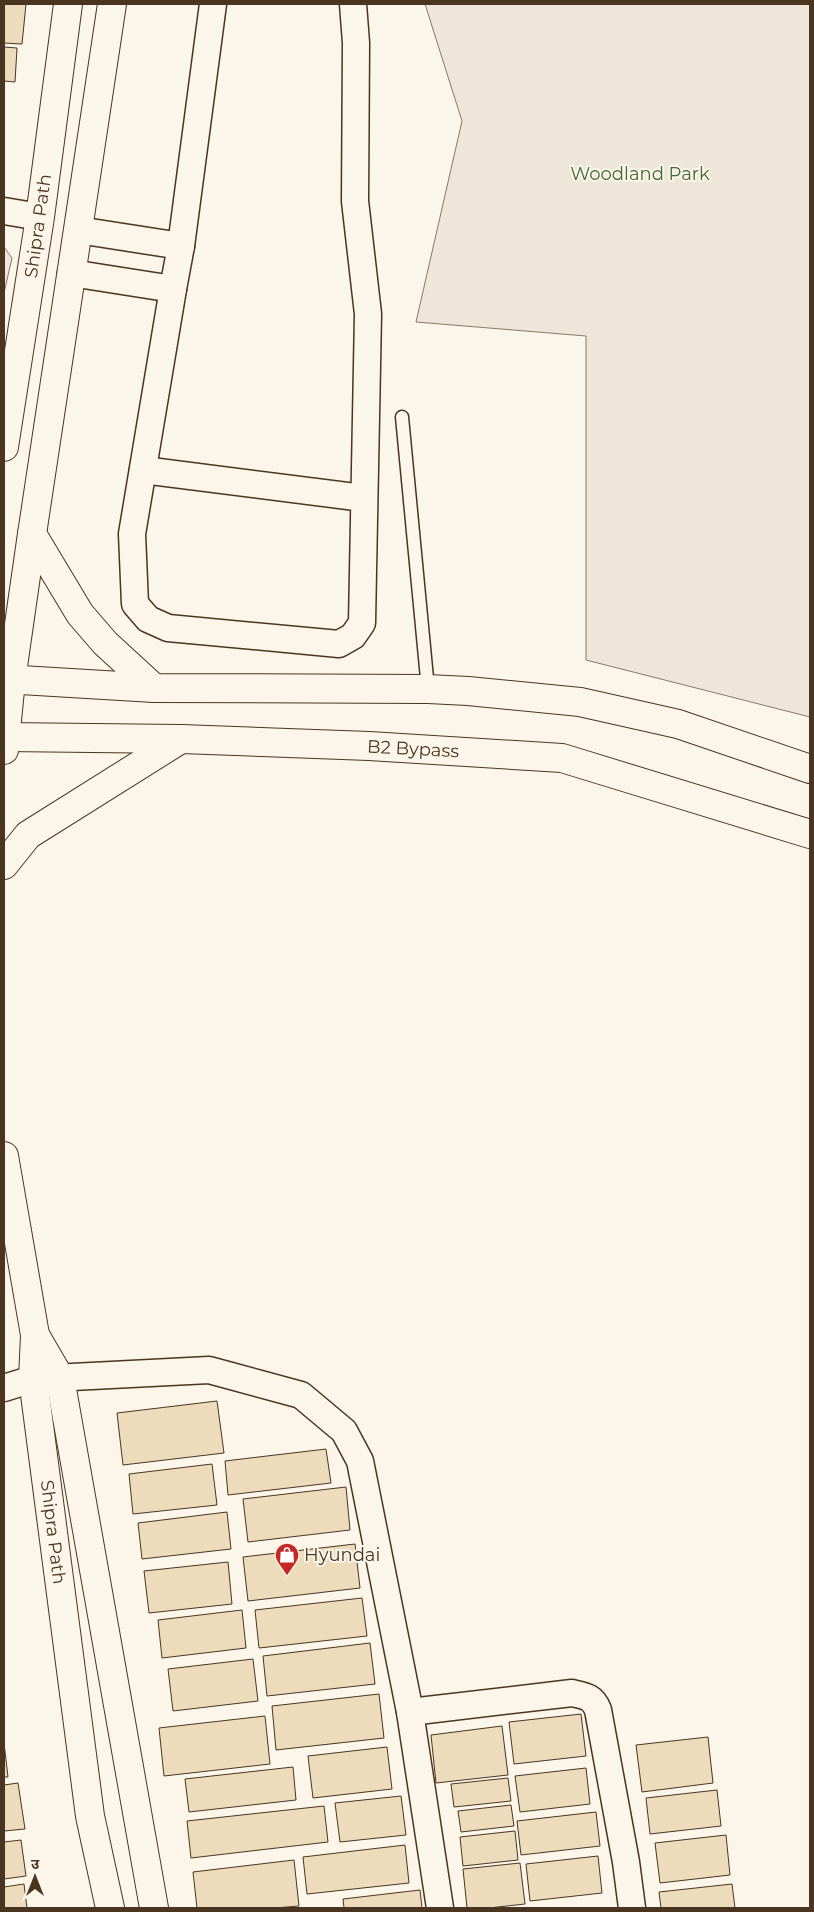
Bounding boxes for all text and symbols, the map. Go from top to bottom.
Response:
park label: Woodland Park [570,163,710,185]
street label: Shipra Path [20,173,56,279]
street label: B2 Bypass [366,736,460,762]
street label: Shipra Path [36,1479,70,1585]
shop icon: Hyundai [274,1542,300,1576]
place label: Hyundai [304,1544,380,1566]
north arrow [10,1852,60,1902]
text: उ [31,1855,40,1873]

